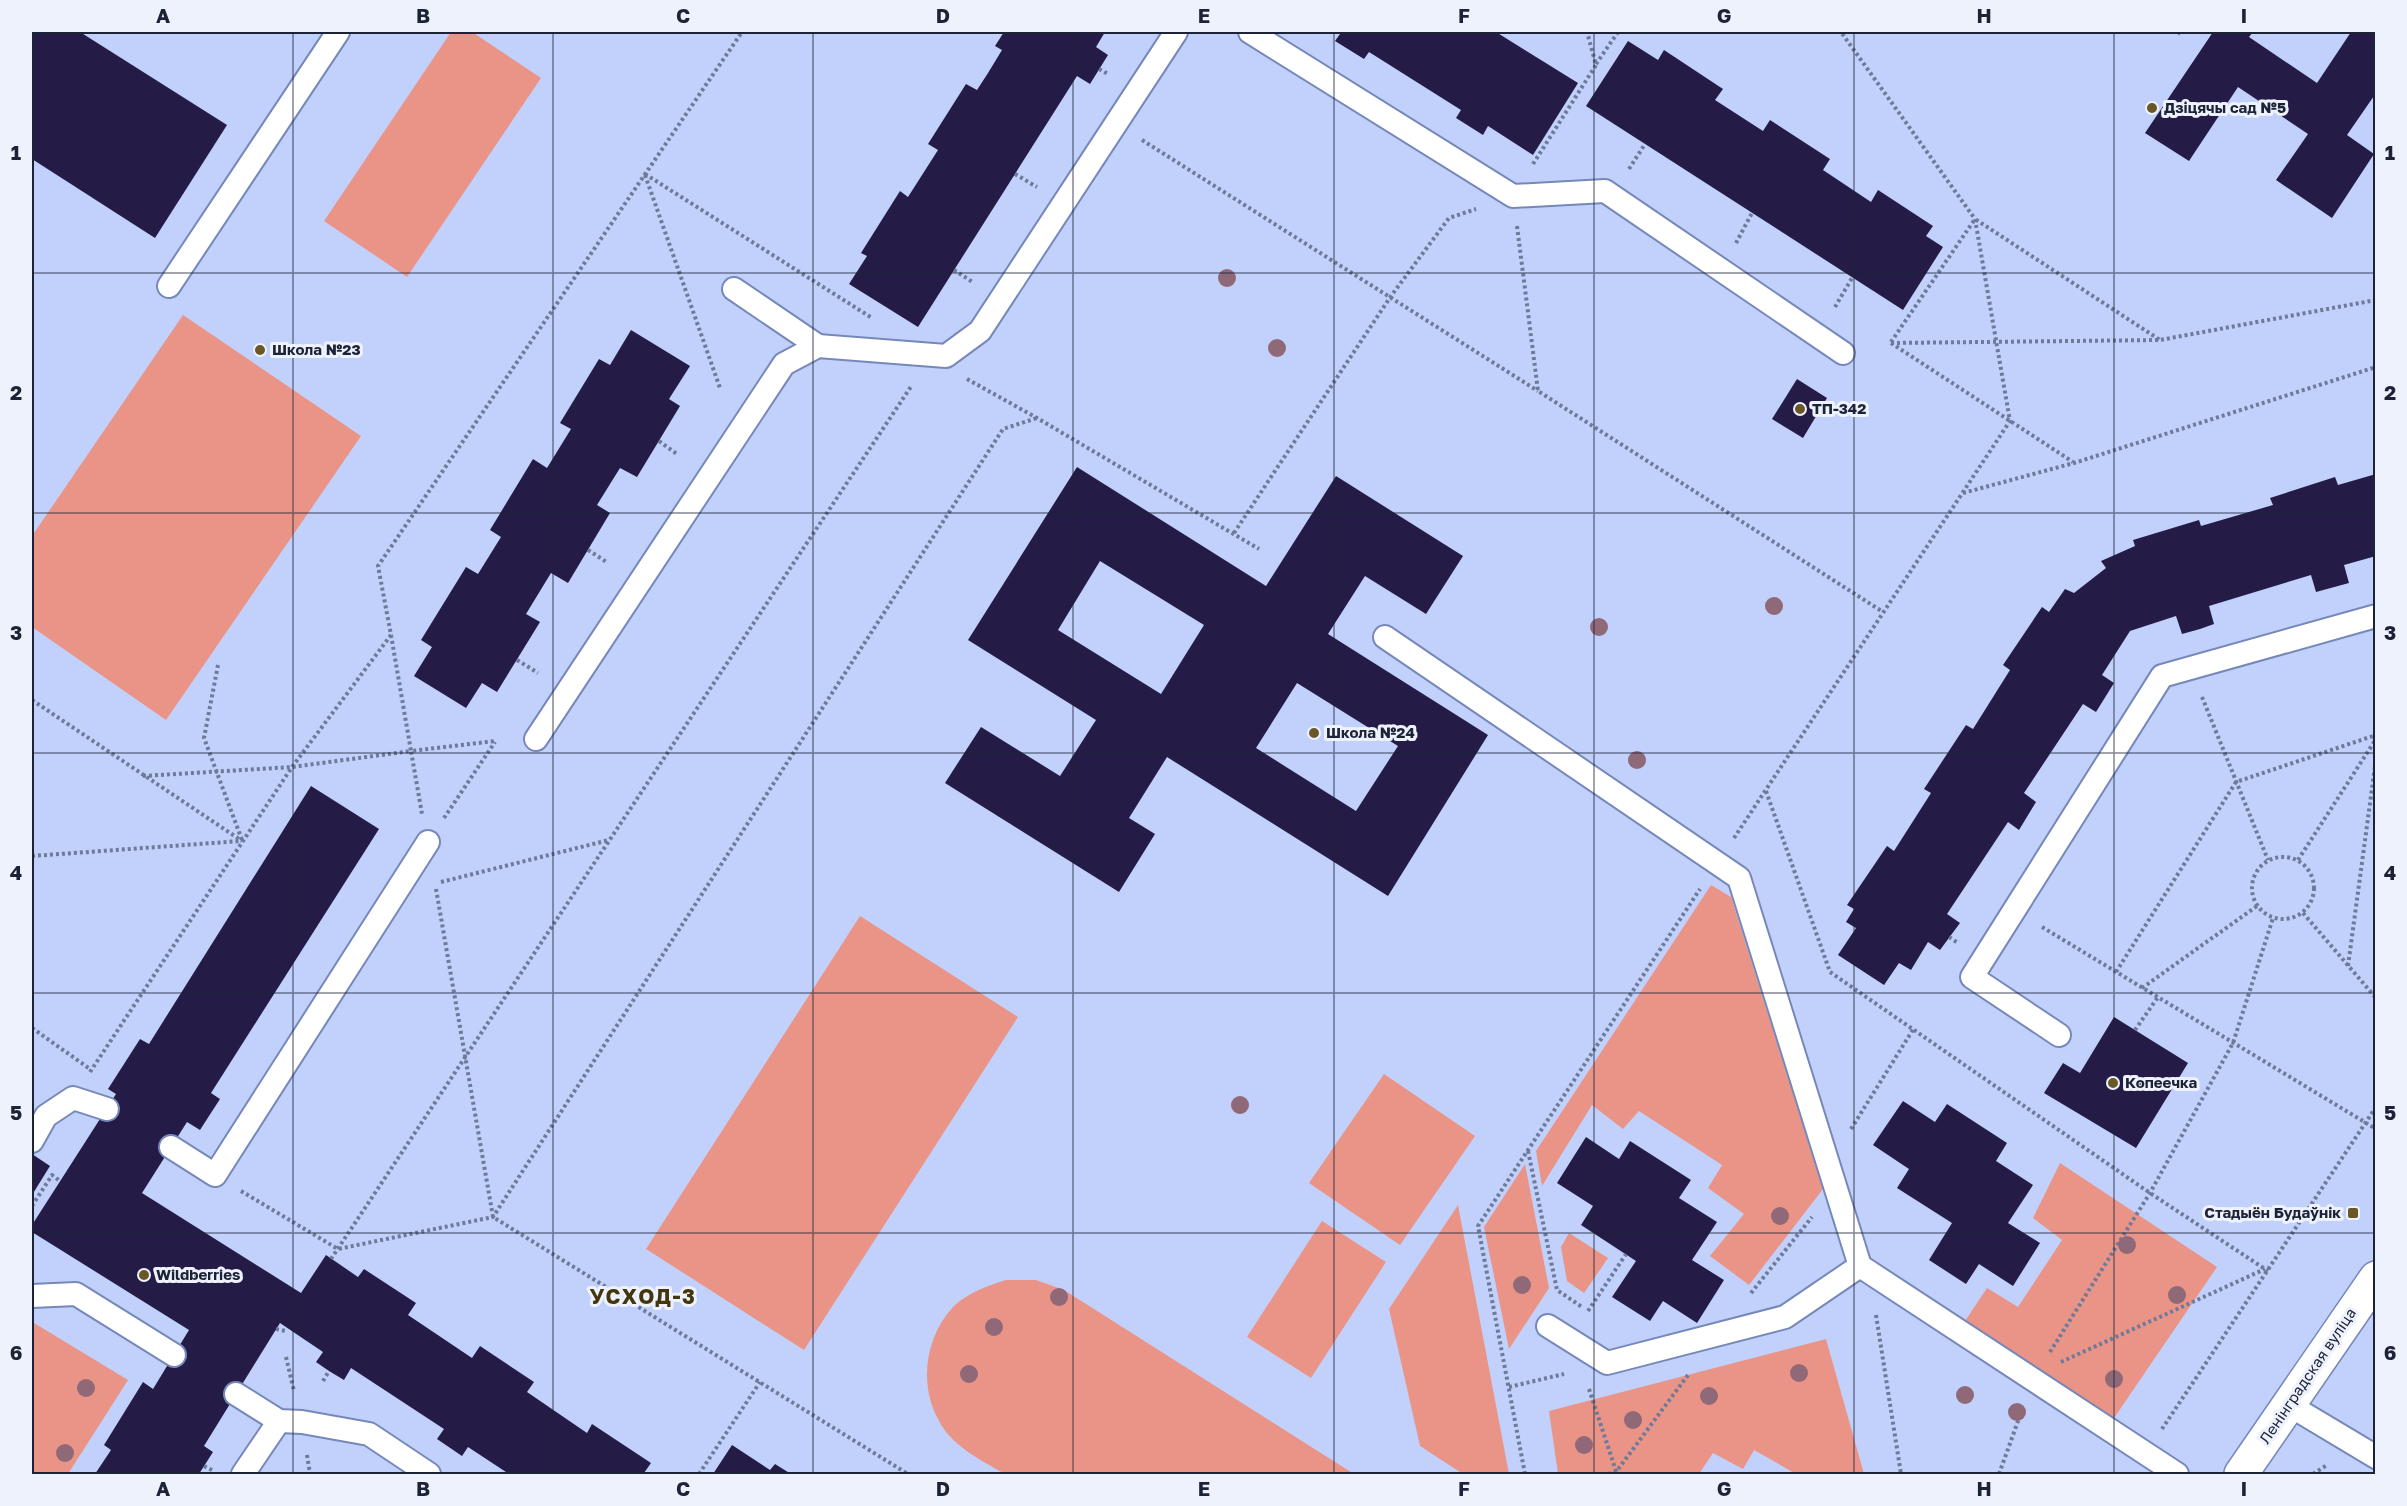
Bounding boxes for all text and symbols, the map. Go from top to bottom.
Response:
text: A [156,3,170,27]
text: B [416,3,430,27]
text: C [676,3,690,27]
text: D [936,3,950,27]
text: E [1198,3,1210,27]
text: F [1458,3,1470,27]
text: G [1717,3,1731,27]
text: H [1976,3,1992,27]
text: I [2241,3,2247,27]
place label: Дзіцячы сад №5 [2164,98,2286,116]
marker: Дзіцячы сад №5 [2145,101,2159,115]
text: 1 [11,140,21,164]
text: 1 [2385,140,2395,164]
place label: Школа №23 [272,340,361,358]
marker: Школа №23 [253,343,267,357]
text: 2 [10,380,22,404]
text: 2 [2384,380,2396,404]
place label: ТП-342 [1812,399,1866,417]
marker: ТП-342 [1793,402,1807,416]
text: 3 [10,620,22,644]
text: 3 [2384,620,2396,644]
place label: Школа №24 [1326,723,1415,741]
marker: Школа №24 [1307,726,1321,740]
text: 4 [10,860,22,884]
text: 4 [2384,860,2396,884]
place label: Копеечка [2125,1073,2198,1091]
marker: Копеечка [2106,1076,2120,1090]
text: 5 [10,1100,22,1124]
text: 5 [2384,1100,2396,1124]
place label: Стадыён Будаўнік [2204,1203,2341,1221]
marker: Стадыён Будаўнік [2346,1206,2360,1220]
place label: Wildberries [156,1265,240,1283]
marker: Wildberries [137,1268,151,1282]
district label: УСХОД-3 [590,1283,696,1309]
street label: Ленінградская вуліца [2255,1304,2359,1447]
text: 6 [10,1340,22,1364]
text: 6 [2384,1340,2396,1364]
text: A [156,1476,170,1500]
text: B [416,1476,430,1500]
text: C [676,1476,690,1500]
text: D [936,1476,950,1500]
text: E [1198,1476,1210,1500]
text: F [1458,1476,1470,1500]
text: G [1717,1476,1731,1500]
text: H [1976,1476,1992,1500]
text: I [2241,1476,2247,1500]

